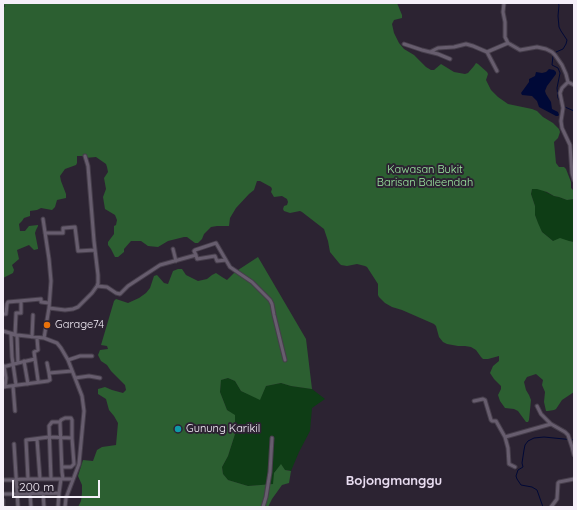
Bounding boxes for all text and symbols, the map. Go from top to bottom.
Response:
park label: Kawasan Bukit Barisan Baleendah [377,163,473,189]
place label: Garage74 [55,318,104,332]
marker: Garage74 [42,320,52,330]
place label: Gunung Karikil [186,422,260,436]
marker: Gunung Karikil [173,424,183,434]
scale bar [14,472,102,498]
district label: Bojongmanggu [346,473,442,489]
text: 200 m [19,479,54,494]

